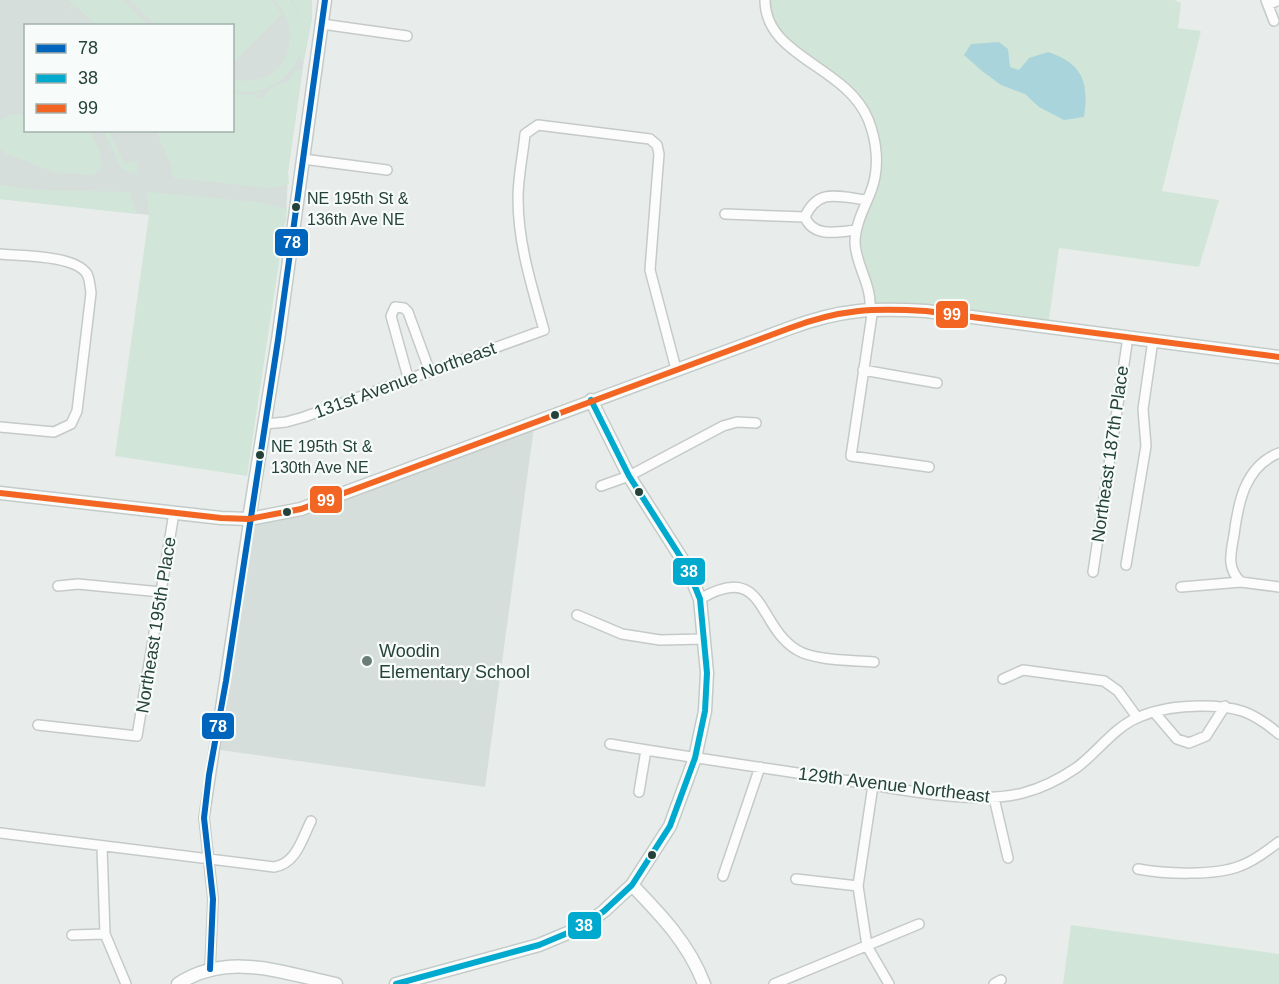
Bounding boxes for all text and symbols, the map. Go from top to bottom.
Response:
legend [24,24,234,132]
text: 78 [78,38,98,58]
text: 38 [78,68,98,88]
text: 99 [78,98,98,118]
place label: NE 195th St & 136th Ave NE [307,190,409,228]
marker: NE 195th St & 136th Ave NE [290,201,302,213]
line badge: 78 [274,228,309,257]
text: 78 [283,234,301,251]
line badge: 99 [935,300,969,329]
text: 99 [943,306,961,323]
street label: 131st Avenue Northeast [311,338,499,422]
street label: Northeast 187th Place [1088,364,1132,544]
unlabelled marker [549,409,561,421]
place label: NE 195th St & 130th Ave NE [271,438,373,476]
marker: NE 195th St & 130th Ave NE [254,449,266,461]
line badge: 99 [309,485,343,514]
unlabelled marker [633,486,645,498]
text: 99 [317,492,335,509]
unlabelled marker [281,506,293,518]
street label: Northeast 195th Place [132,535,180,715]
line badge: 38 [672,557,706,586]
text: 38 [680,563,698,580]
place label: Woodin Elementary School [379,641,530,682]
marker: Woodin Elementary School [360,654,374,668]
line badge: 78 [201,712,235,740]
text: 78 [209,718,227,735]
street label: 129th Avenue Northeast [797,763,991,807]
unlabelled marker [646,849,658,861]
line badge: 38 [567,911,602,940]
text: 38 [575,917,593,934]

